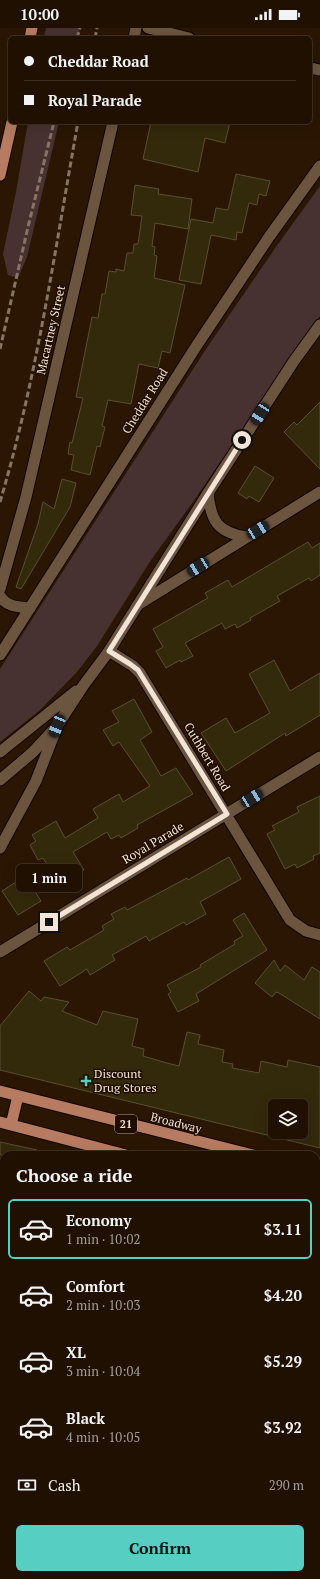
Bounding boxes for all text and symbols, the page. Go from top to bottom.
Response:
text: 10:00 [20,4,59,24]
text: Cheddar Road [48,51,149,71]
text: Royal Parade [48,90,142,110]
street label: Macartney Street [33,283,68,376]
street label: Cheddar Road [118,365,171,436]
car [248,401,272,427]
route start [233,431,251,449]
car [245,519,271,541]
car [185,556,211,578]
car [47,713,67,739]
street label: Cuthbert Road [181,720,234,794]
car [239,787,265,809]
street label: Royal Parade [119,818,186,867]
callout: 1 min [16,864,82,892]
text: 1 min [31,869,67,887]
route end [40,913,58,931]
place label: Discount Drug Stores [94,1066,157,1095]
marker: Discount Drug Stores [81,1076,91,1086]
map controls [268,1099,308,1139]
button: layers [268,1099,308,1139]
street label: Broadway [149,1109,204,1136]
road number: 21 [115,1115,137,1133]
text: Choose a ride [16,1163,132,1187]
text: Economy [66,1210,131,1230]
icon: car [18,1211,54,1247]
text: $3.11 [264,1219,302,1239]
text: 1 min · 10:02 [66,1230,140,1248]
text: Comfort [66,1276,125,1296]
icon: car [18,1277,54,1313]
text: $4.20 [264,1285,302,1305]
text: 2 min · 10:03 [66,1296,140,1314]
text: XL [66,1342,86,1362]
icon: car [18,1343,54,1379]
text: $5.29 [264,1351,302,1371]
text: 3 min · 10:04 [66,1362,140,1380]
text: Black [66,1408,105,1428]
icon: car [18,1409,54,1445]
text: $3.92 [264,1417,302,1437]
text: 4 min · 10:05 [66,1428,140,1446]
icon: cash [16,1474,38,1496]
text: Cash [48,1475,81,1495]
text: 290 m [269,1476,304,1494]
button: Confirm [16,1525,304,1571]

